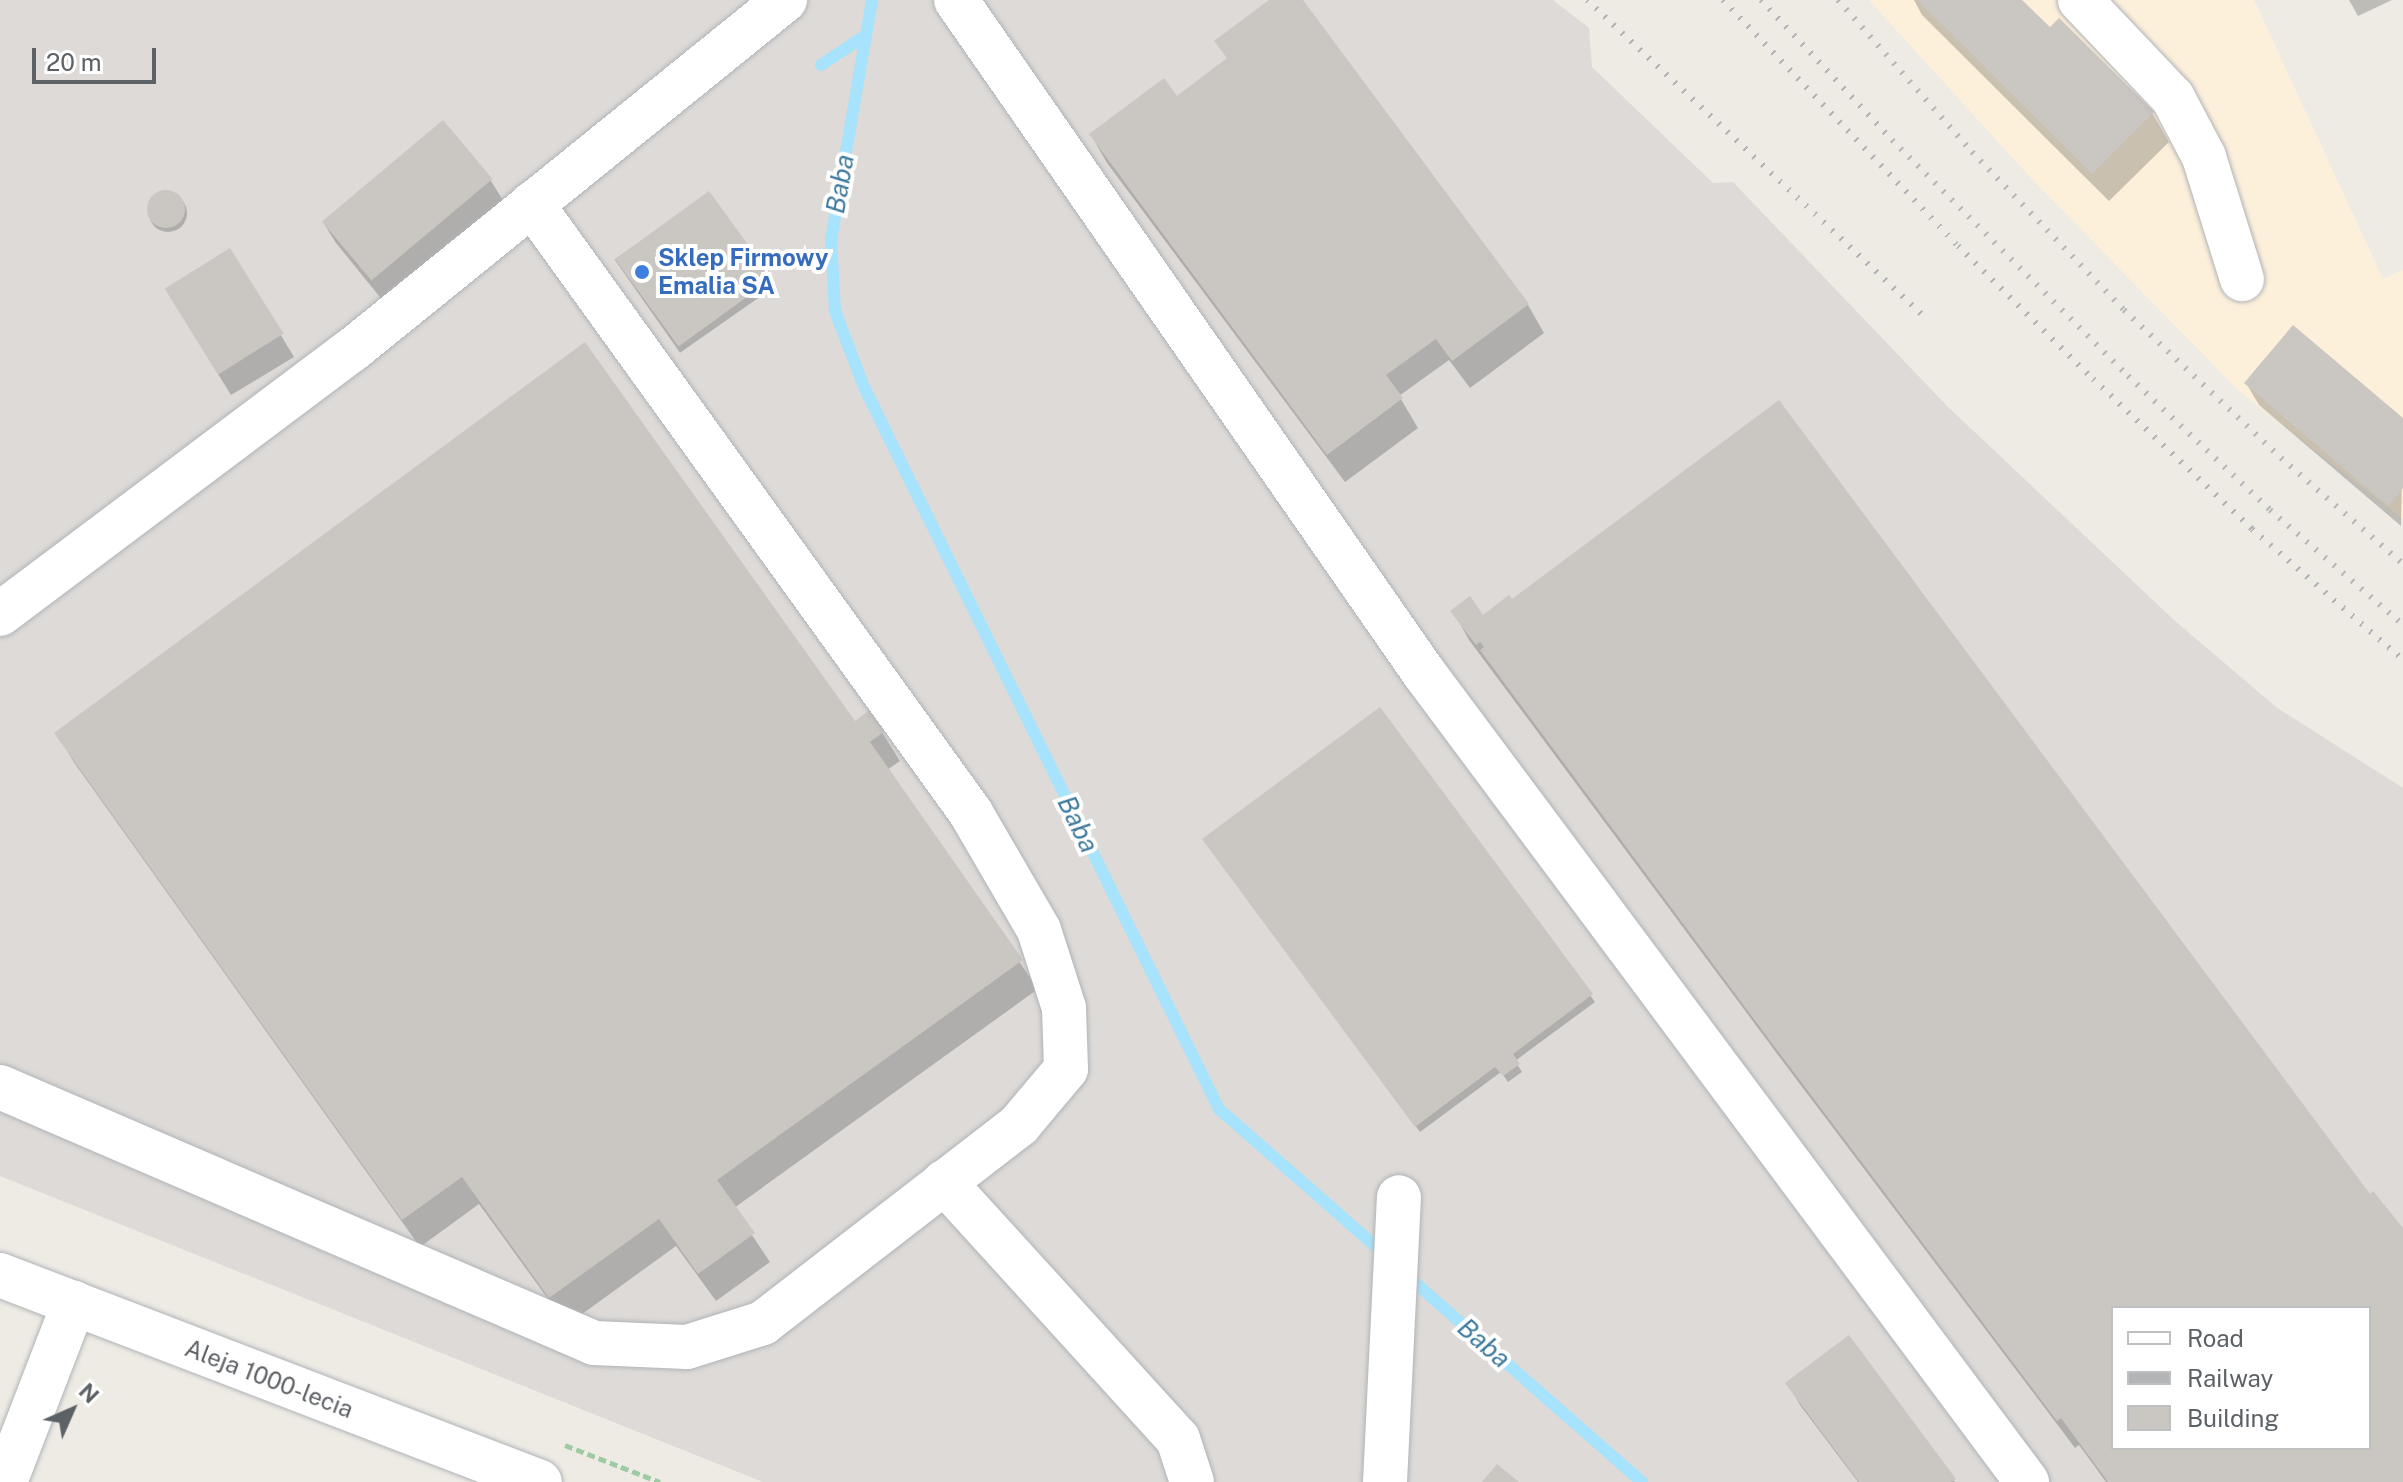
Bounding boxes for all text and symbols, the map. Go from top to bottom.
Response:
scale bar [36,32,160,82]
text: 20 m [46,48,102,76]
water label: Baba [819,152,861,216]
place label: Sklep Firmowy Emalia SA [658,244,829,300]
marker: Sklep Firmowy Emalia SA [633,263,651,281]
water label: Baba [1051,791,1105,857]
legend [2111,1306,2371,1450]
water label: Baba [1451,1312,1517,1374]
text: Road [2187,1324,2244,1352]
street label: Aleja 1000-lecia [181,1334,357,1424]
text: Railway [2187,1364,2273,1392]
north arrow [32,1370,112,1450]
text: N [74,1378,104,1408]
text: Building [2187,1404,2279,1432]

